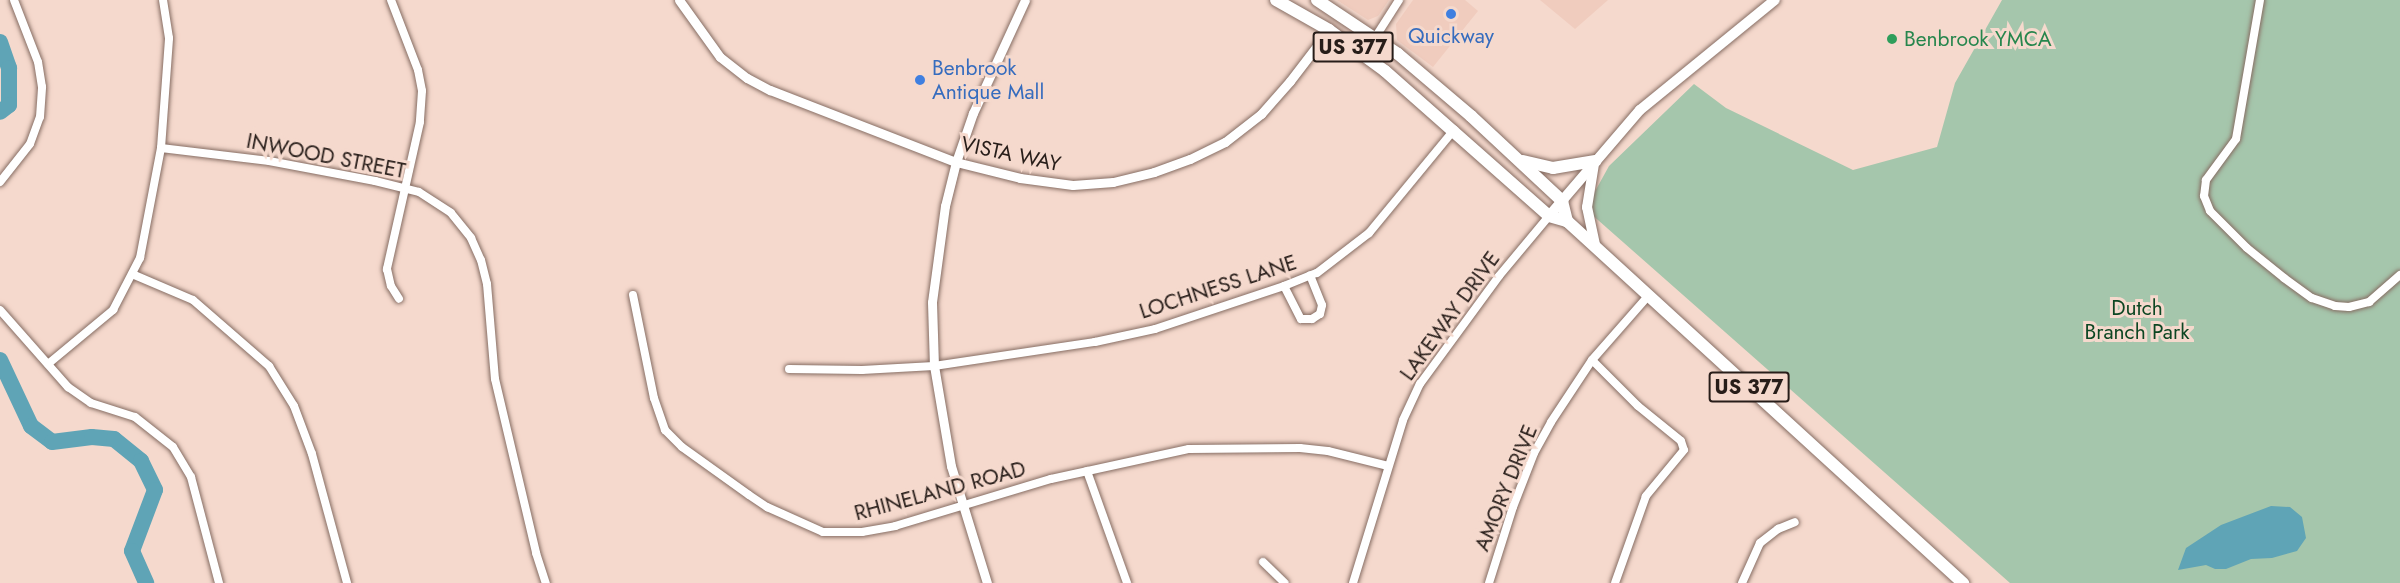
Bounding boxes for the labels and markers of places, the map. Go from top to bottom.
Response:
marker: Quickway [1444,7,1458,21]
place label: Quickway [1408,23,1494,49]
place label: Benbrook YMCA [1904,26,2052,52]
marker: Benbrook YMCA [1885,32,1899,46]
place label: Benbrook Antique Mall [932,55,1044,105]
marker: Benbrook Antique Mall [913,73,927,87]

